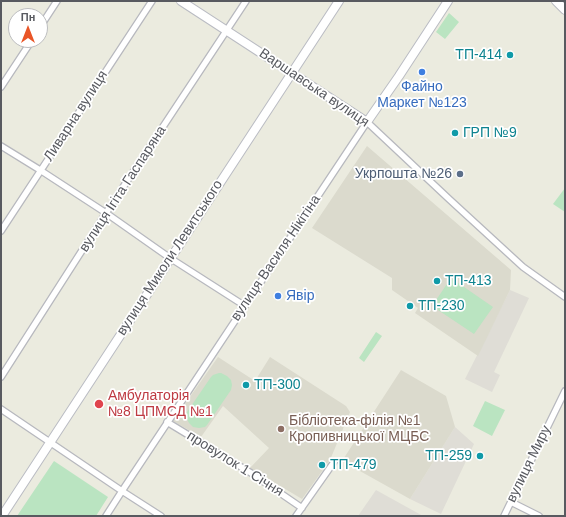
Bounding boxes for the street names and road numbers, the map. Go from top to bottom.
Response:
street label: Варшавська вулиця [256,45,372,131]
street label: Ливарна вулиця [40,68,112,164]
street label: вулиця Ігіта Гаспаряна [76,123,170,255]
street label: вулиця Миколи Левитського [113,177,227,339]
street label: вулиця Василя Нікітіна [228,192,324,324]
street label: вулиця Миру [503,423,555,505]
street label: провулок 1 Січня [184,428,286,500]

